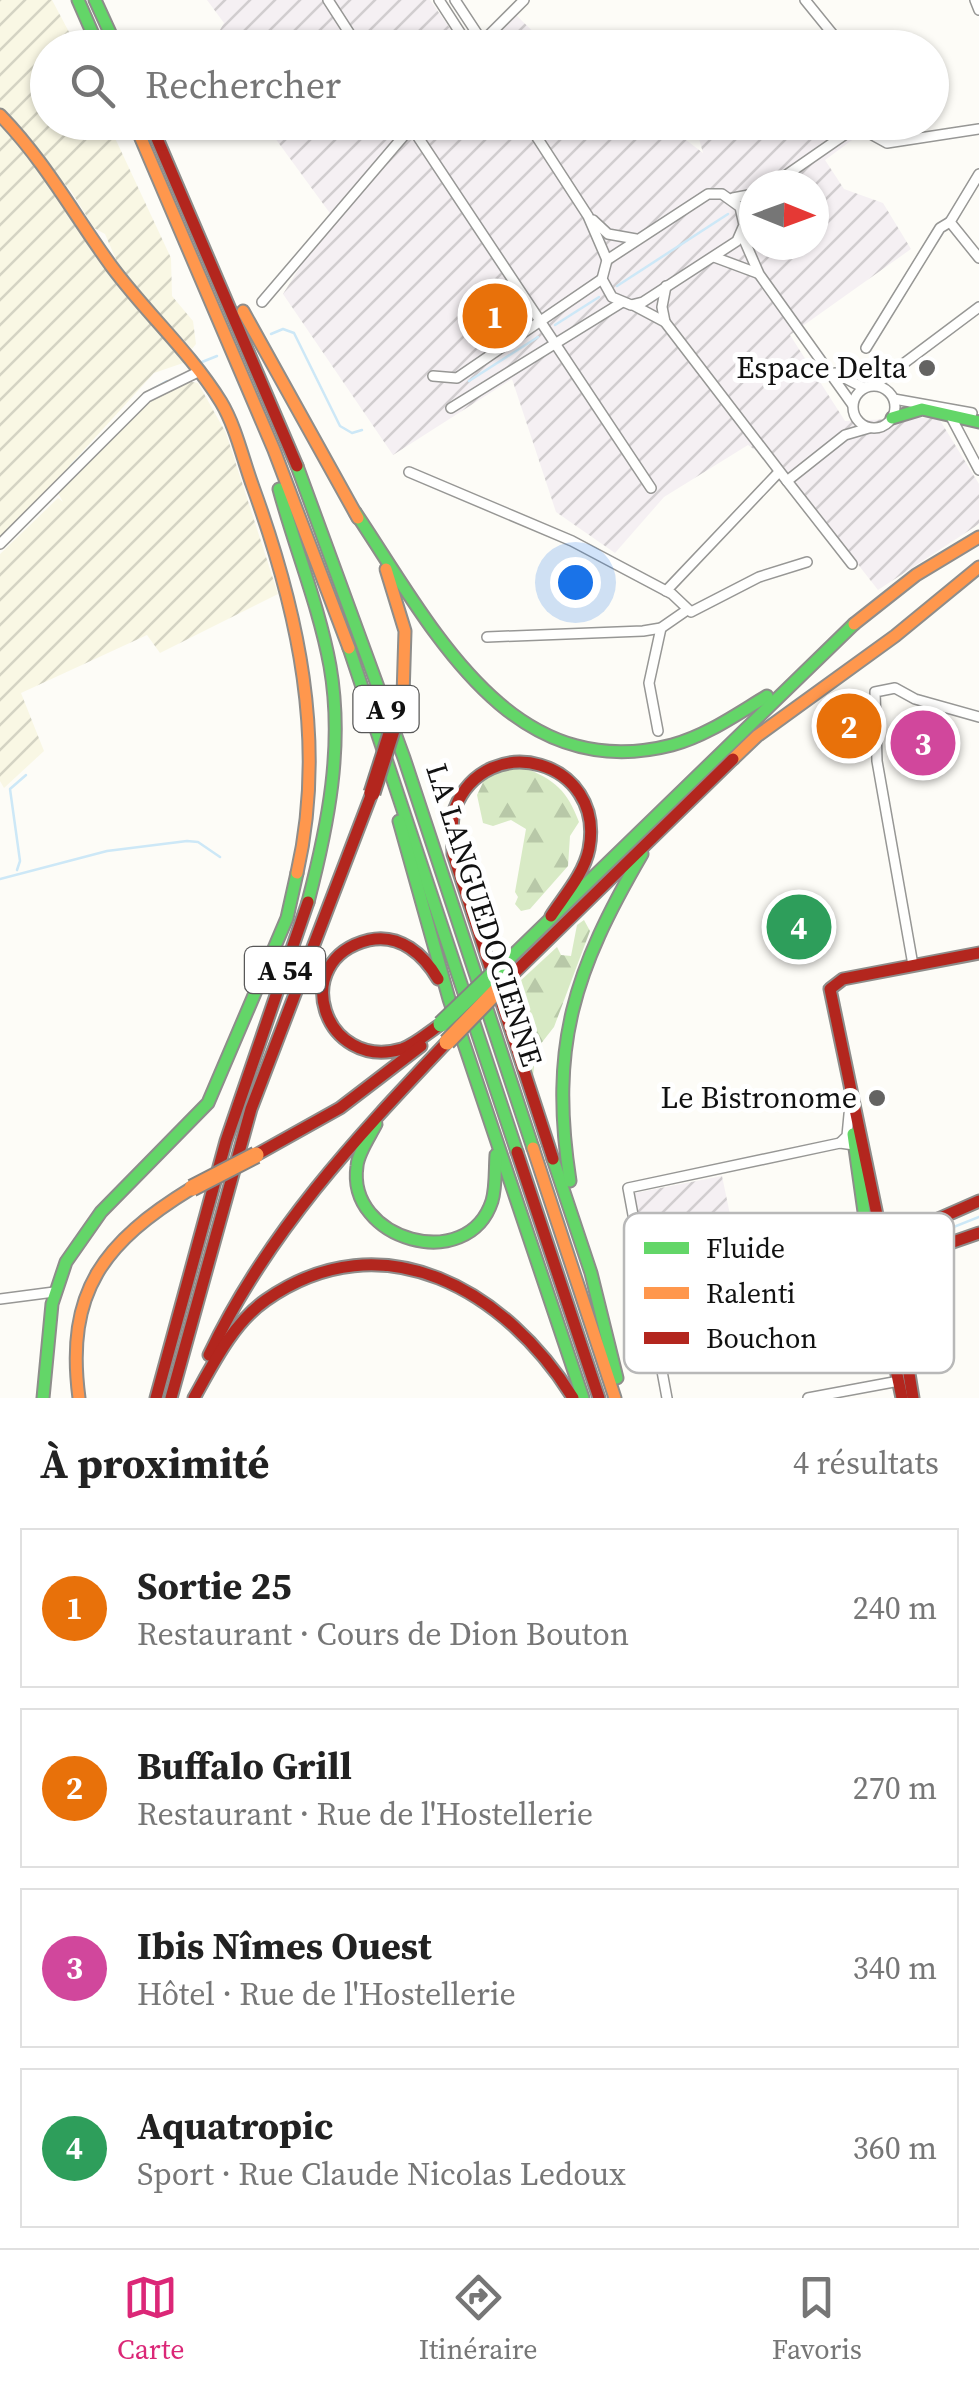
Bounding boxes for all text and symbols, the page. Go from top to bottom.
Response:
search box [30,30,949,140]
icon: search [65,58,120,113]
text: Rechercher [145,59,341,111]
north arrow [739,170,829,260]
pin: 1 [462,278,528,354]
place label: Espace Delta [736,347,908,388]
marker: Espace Delta [916,357,938,379]
your location [550,557,601,608]
road number: A 9 [354,686,418,732]
pin: 2 [816,688,882,764]
pin: 3 [890,706,956,780]
street label: LA LANGUEDOCIENNE [416,758,553,1072]
pin: 4 [766,890,832,964]
road number: A 54 [245,947,325,993]
place label: Le Bistronome [660,1077,857,1118]
marker: Le Bistronome [866,1087,888,1109]
legend [624,1213,954,1373]
text: Fluide [706,1229,785,1267]
text: Ralenti [706,1274,795,1312]
text: Bouchon [706,1319,817,1357]
text: À proximité [40,1434,269,1492]
text: 4 résultats [793,1441,939,1485]
text: Sortie 25 [137,1560,292,1612]
text: 1 [66,1586,83,1630]
text: 240 m [853,1586,937,1630]
text: Restaurant · Cours de Dion Bouton [137,1612,629,1656]
text: Buffalo Grill [137,1740,352,1792]
text: 2 [66,1766,83,1810]
text: 270 m [853,1766,937,1810]
text: Restaurant · Rue de l'Hostellerie [137,1792,593,1836]
text: Ibis Nîmes Ouest [137,1920,432,1972]
text: 3 [66,1946,83,1990]
text: 340 m [853,1946,937,1990]
text: Hôtel · Rue de l'Hostellerie [137,1972,516,2016]
text: Aquatropic [137,2100,334,2152]
text: 4 [66,2126,83,2170]
text: 360 m [853,2126,937,2170]
text: Sport · Rue Claude Nicolas Ledoux [137,2152,626,2196]
tab: Carte [117,2270,185,2368]
tab: Itinéraire [419,2270,538,2368]
tab: Favoris [772,2270,862,2368]

